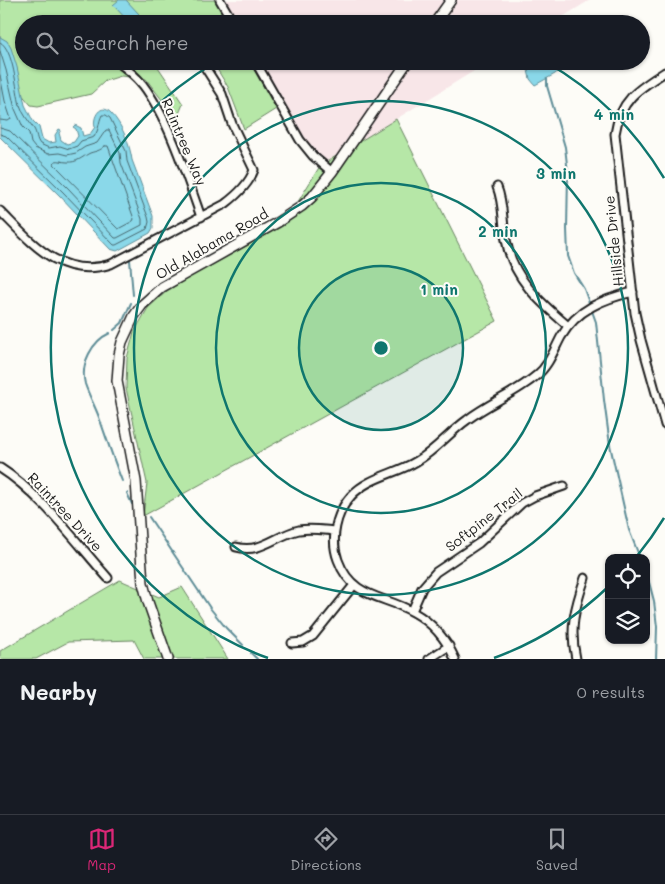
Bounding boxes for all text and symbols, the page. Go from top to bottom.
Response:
search box [15,15,650,70]
icon: search [33,29,61,57]
text: Search here [73,30,189,55]
street label: Raintree Way [158,95,211,188]
text: 4 min [594,104,634,124]
text: 3 min [536,163,576,183]
street label: Hillside Drive [599,195,628,287]
street label: Old Alabama Road [152,204,271,283]
text: 2 min [478,221,518,241]
text: 1 min [420,279,458,299]
centre of rings [372,339,390,357]
street label: Raintree Drive [24,468,107,555]
street label: Softpine Trail [441,484,526,556]
map controls [605,554,650,644]
button: locate [605,554,650,599]
button: layers [605,599,650,644]
text: Nearby [20,678,97,705]
text: 0 results [577,681,645,702]
tab: Map [87,825,116,874]
tab: Directions [290,825,362,874]
tab: Saved [536,825,578,874]

